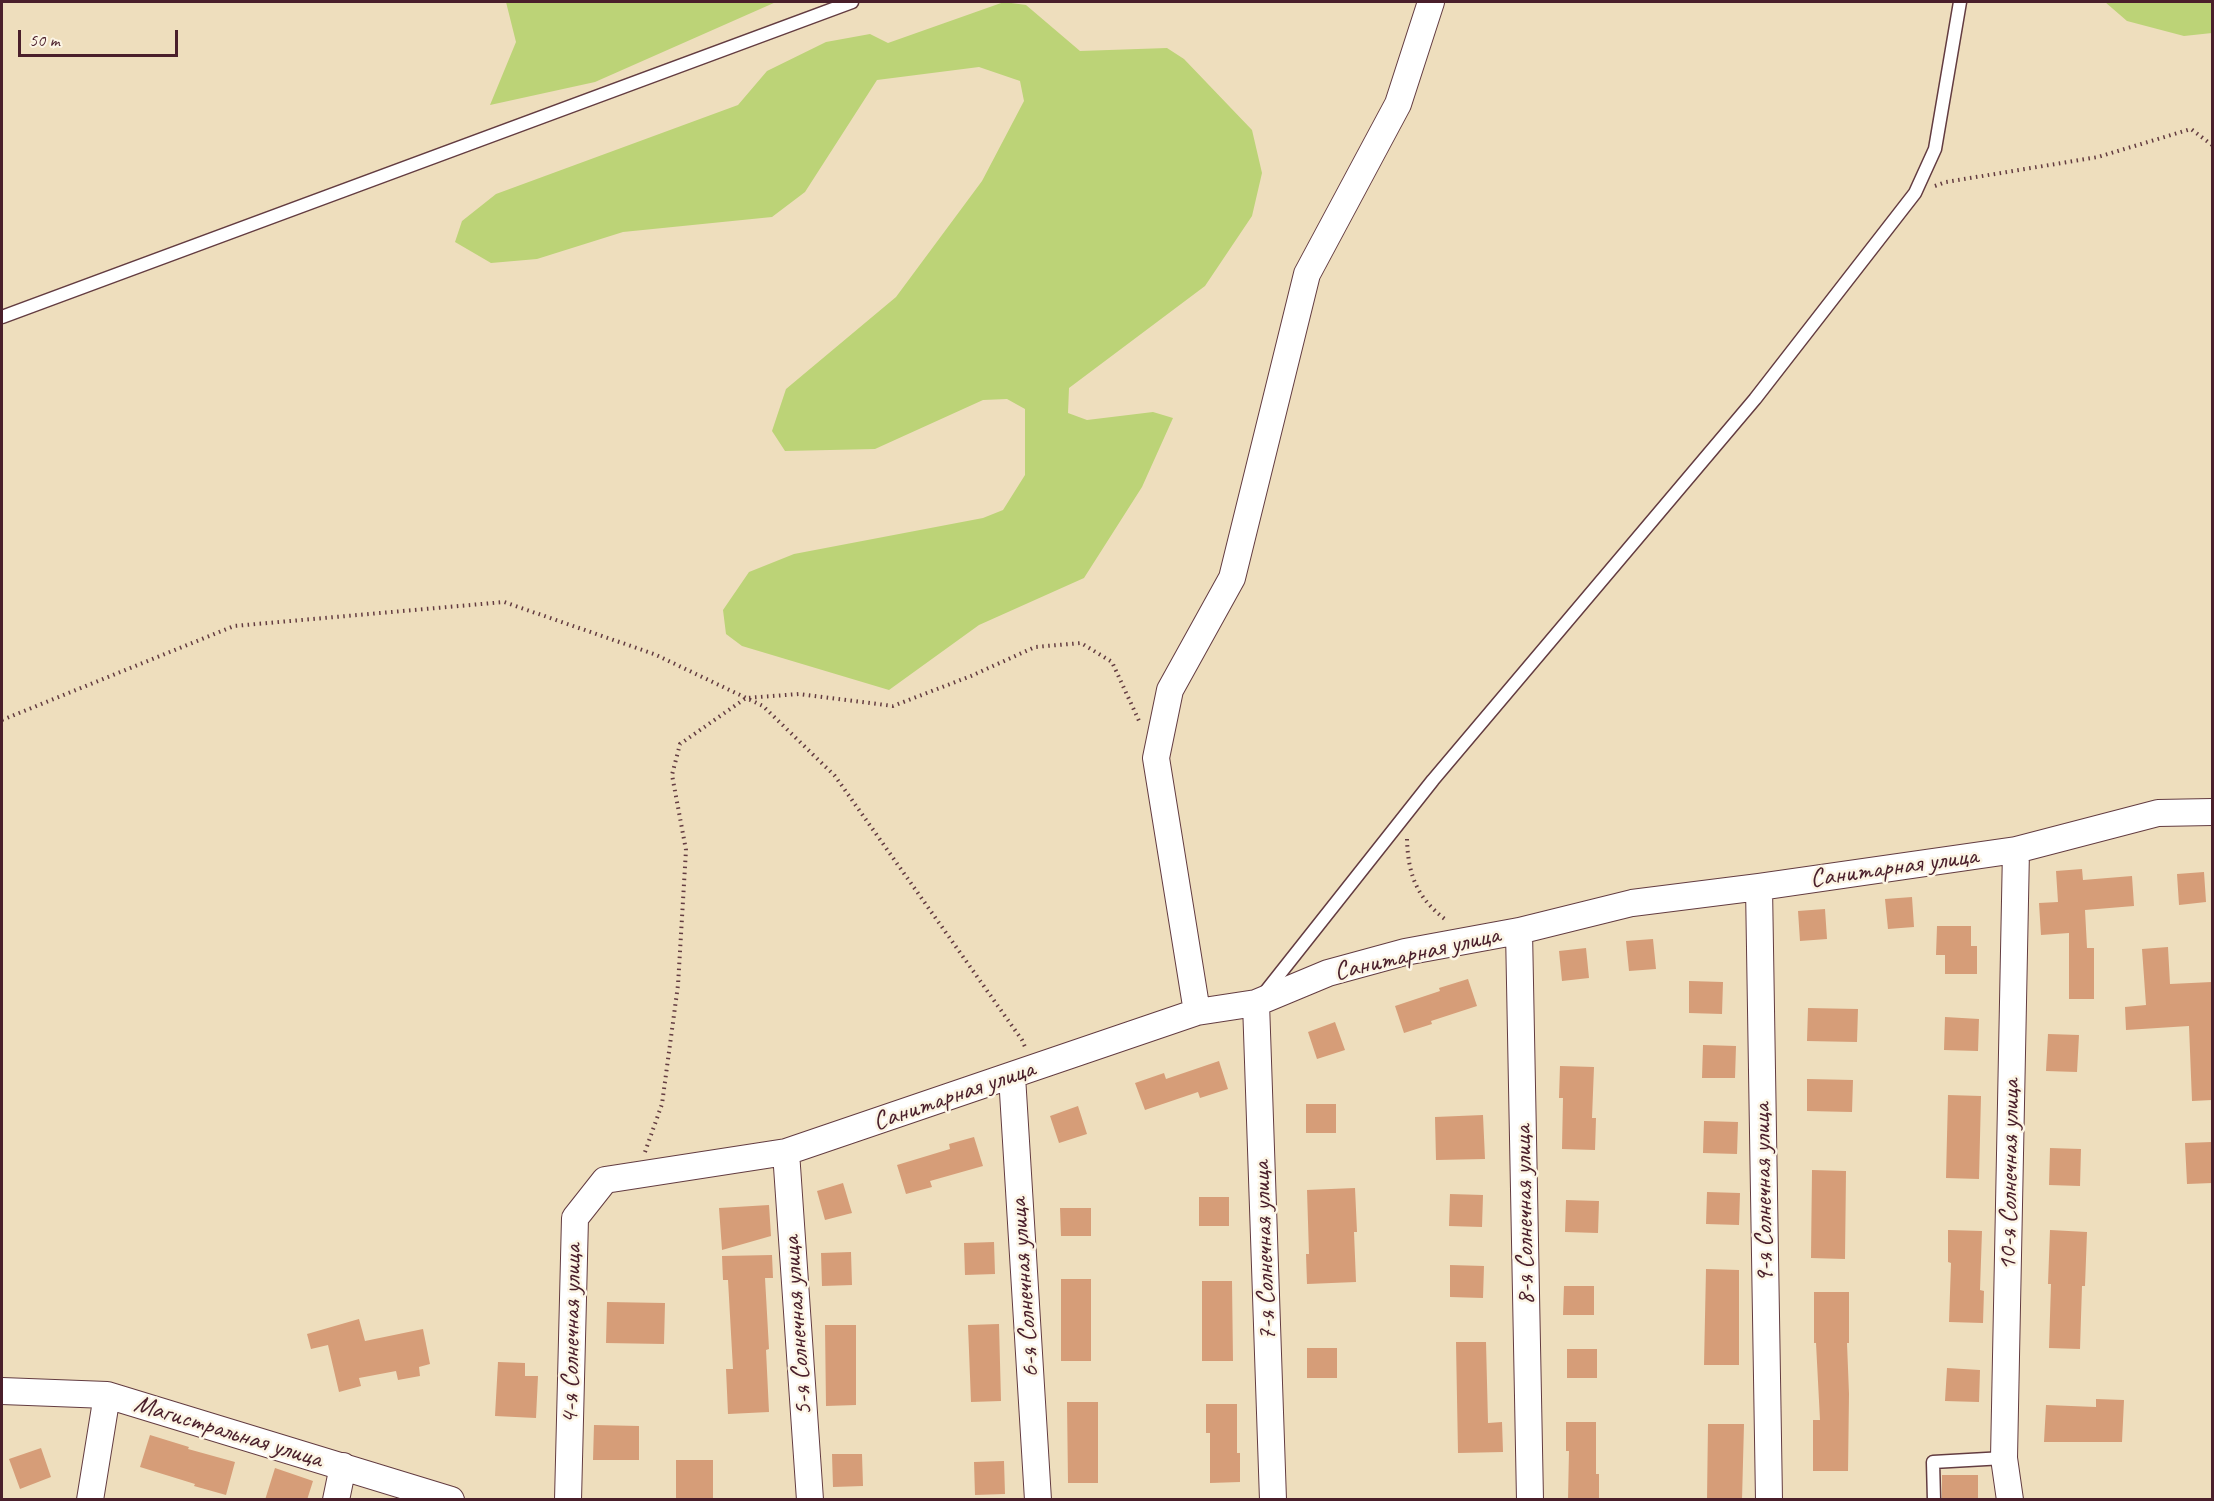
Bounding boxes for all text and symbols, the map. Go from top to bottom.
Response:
scale bar [21,18,182,56]
text: 50 m [29,29,60,51]
street label: Санитарная улица [1808,841,1980,895]
street label: Санитарная улица [1331,920,1503,988]
street label: Санитарная улица [869,1054,1039,1138]
street label: 10-я Солнечная улица [1993,1079,2027,1271]
street label: 9-я Солнечная улица [1747,1103,1781,1283]
street label: 8-я Солнечная улица [1508,1125,1542,1305]
street label: 7-я Солнечная улица [1246,1160,1284,1342]
street label: 6-я Солнечная улица [1003,1197,1047,1379]
street label: 5-я Солнечная улица [776,1235,820,1417]
street label: 4-я Солнечная улица [555,1244,589,1424]
street label: Магистральная улица [130,1389,326,1475]

